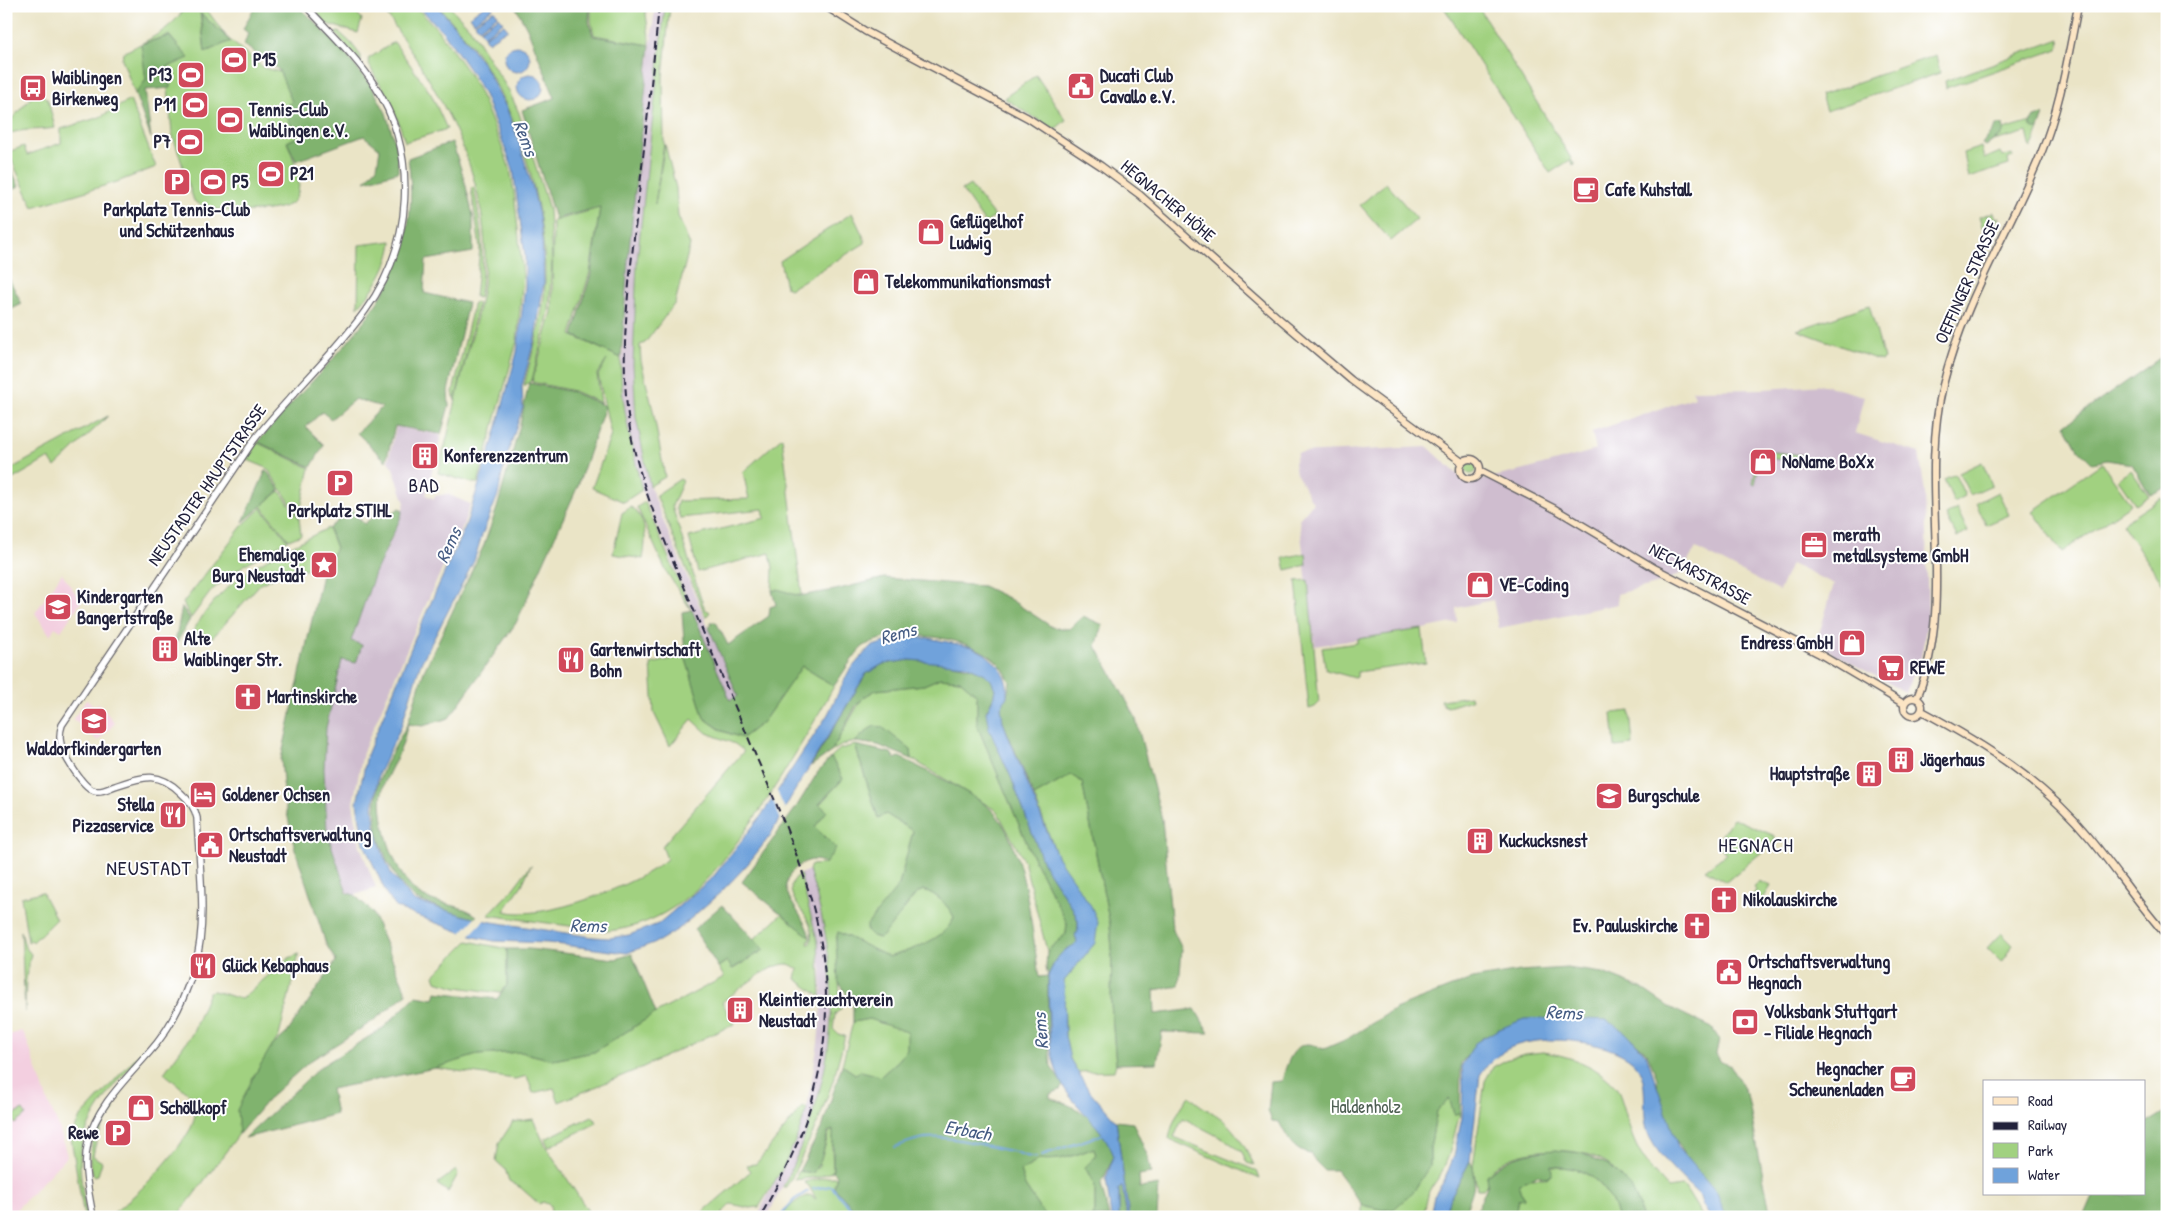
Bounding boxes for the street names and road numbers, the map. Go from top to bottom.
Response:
street label: HEGNACHER HÖHE [1116,154,1221,248]
street label: OEFFINGER STRASSE [1928,216,2005,347]
street label: NEUSTADTER HAUPTSTRASSE [141,399,272,571]
street label: NECKARSTRASSE [1645,536,1756,611]

